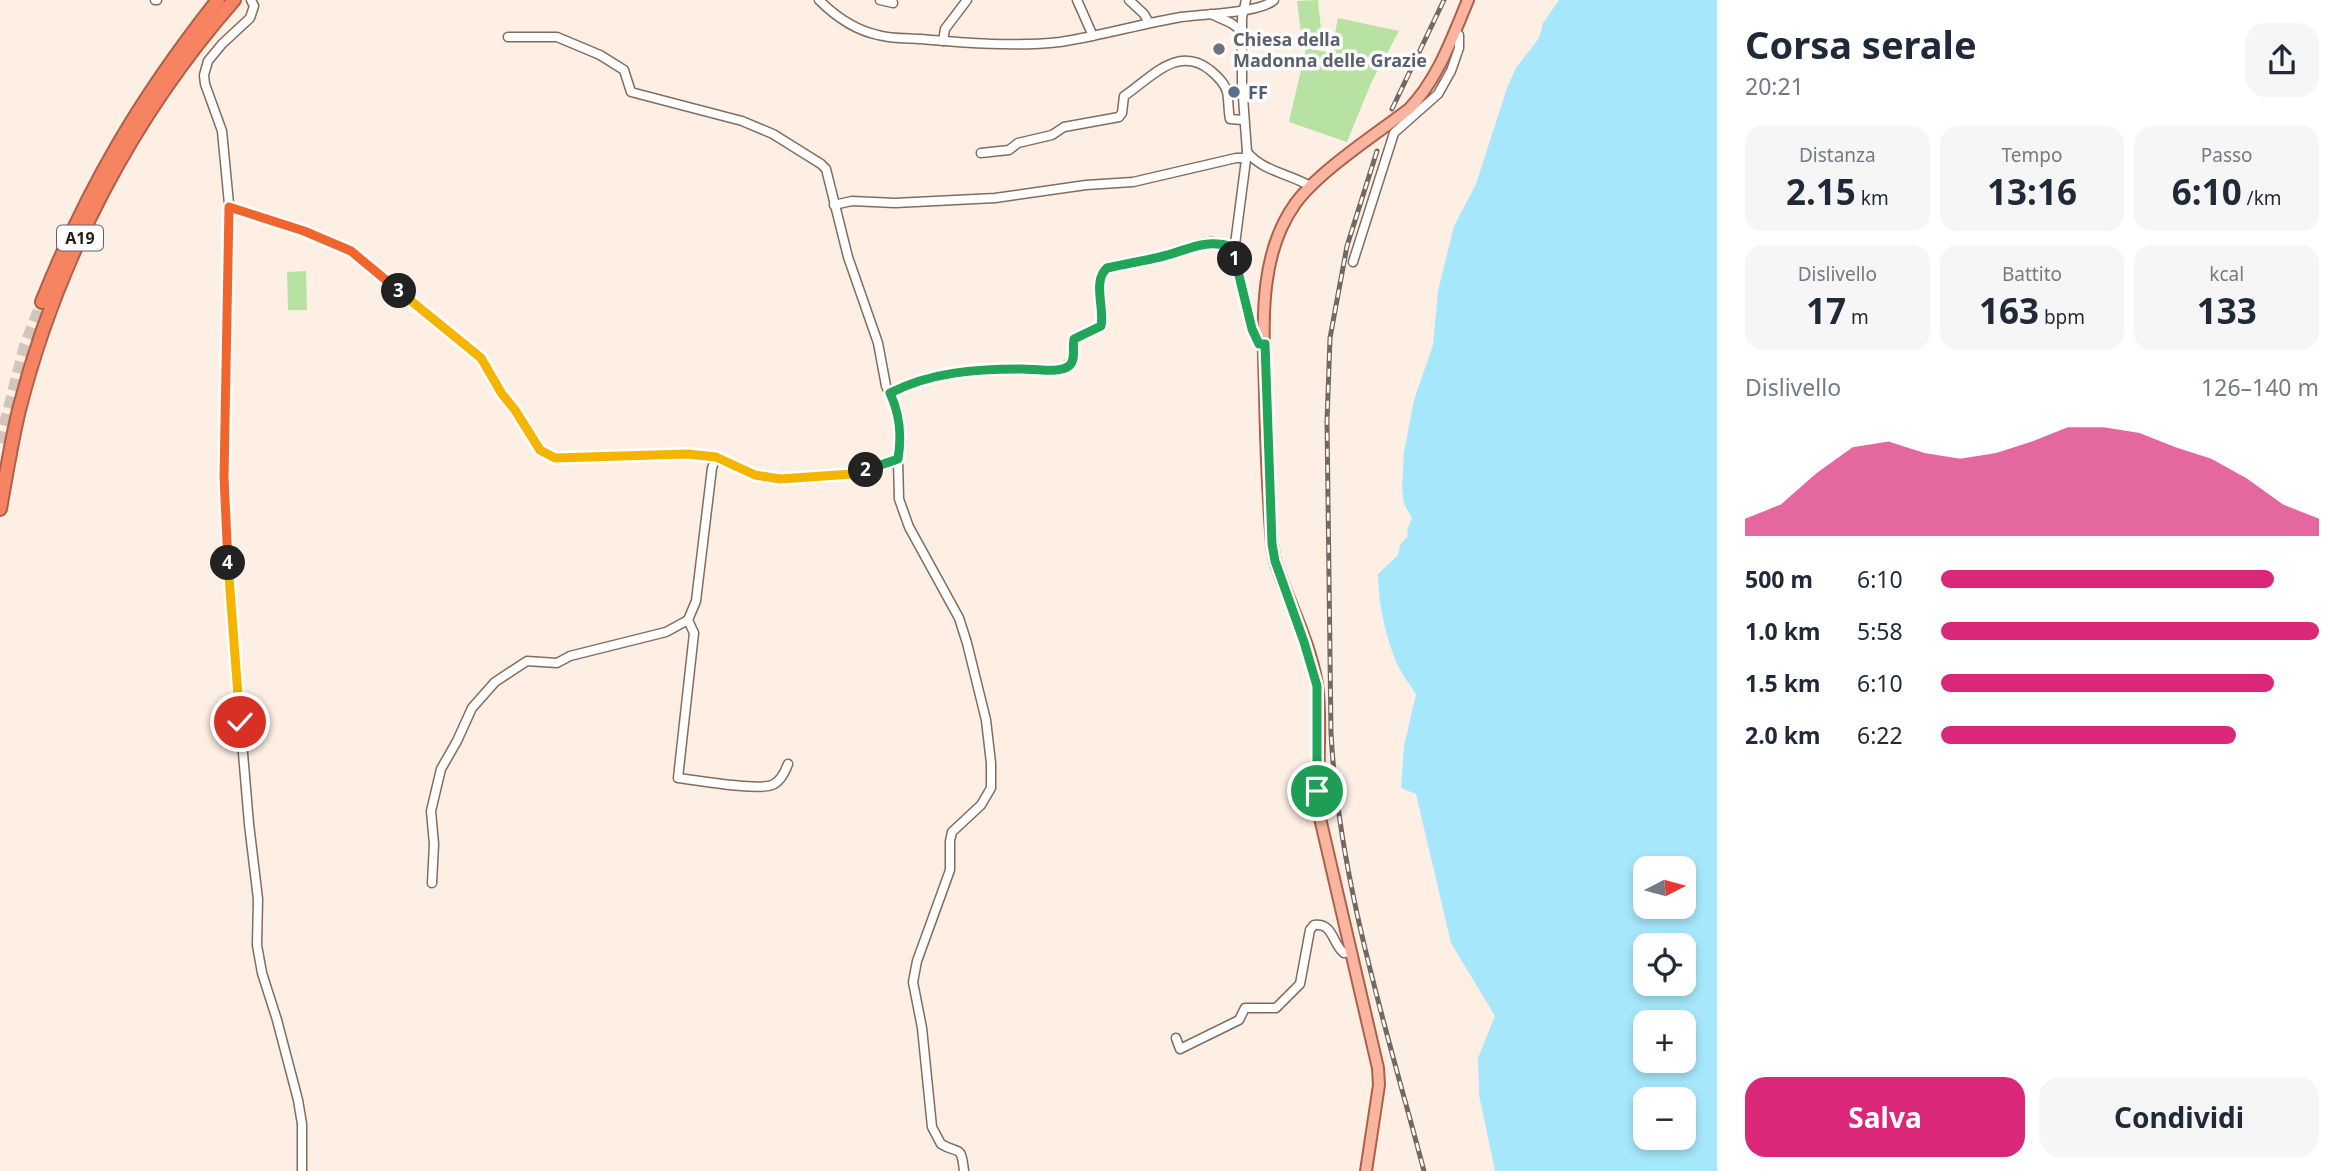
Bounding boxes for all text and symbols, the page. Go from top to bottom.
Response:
text: Corsa serale [1745,18,1977,70]
button: share [2245,23,2319,97]
place label: Chiesa della Madonna delle Grazie [1233,27,1427,72]
marker: Chiesa della Madonna delle Grazie [1211,41,1227,57]
text: 20:21 [1745,70,1804,102]
place label: FF [1248,80,1268,104]
marker: FF [1226,84,1242,100]
text: Distanza [1799,142,1876,168]
text: Tempo [2002,142,2062,168]
text: Passo [2201,142,2253,168]
text: 2.15 [1786,168,1856,215]
text: 13:16 [1987,168,2077,215]
text: 6:10 [2172,168,2242,215]
text: km [1856,185,1889,211]
text: /km [2242,185,2282,211]
road number: A19 [57,226,103,250]
pin: 1 [1218,242,1252,276]
text: 1 [1229,245,1240,271]
text: Dislivello [1798,261,1877,287]
text: Battito [2002,261,2062,287]
text: kcal [2209,261,2244,287]
pin: 3 [382,274,416,308]
text: 3 [393,277,404,303]
text: 17 [1806,287,1846,334]
text: 163 [1979,287,2039,334]
text: 133 [2197,287,2257,334]
text: m [1846,304,1869,330]
text: bpm [2039,304,2085,330]
text: Dislivello [1745,371,1841,403]
text: 126–140 m [2201,371,2319,403]
pin: 2 [848,452,884,488]
text: 2 [860,456,871,482]
pin: 4 [210,546,246,580]
text: 4 [222,549,233,575]
text: 500 m [1745,563,1813,595]
text: 6:10 [1857,563,1903,595]
text: 1.0 km [1745,615,1820,647]
text: 5:58 [1857,615,1903,647]
text: 1.5 km [1745,667,1820,699]
text: 6:10 [1857,667,1903,699]
pin [210,692,270,752]
icon: check [221,703,259,741]
text: 2.0 km [1745,719,1820,751]
text: 6:22 [1857,719,1903,751]
pin [1287,761,1347,821]
icon: arrive [1298,772,1336,810]
north arrow [1633,856,1696,919]
map controls [1633,856,1696,1150]
button: locate [1633,933,1696,996]
button: + [1633,1010,1696,1073]
button: Salva [1745,1077,2025,1157]
button: Condividi [2039,1077,2319,1157]
button: − [1633,1087,1696,1150]

